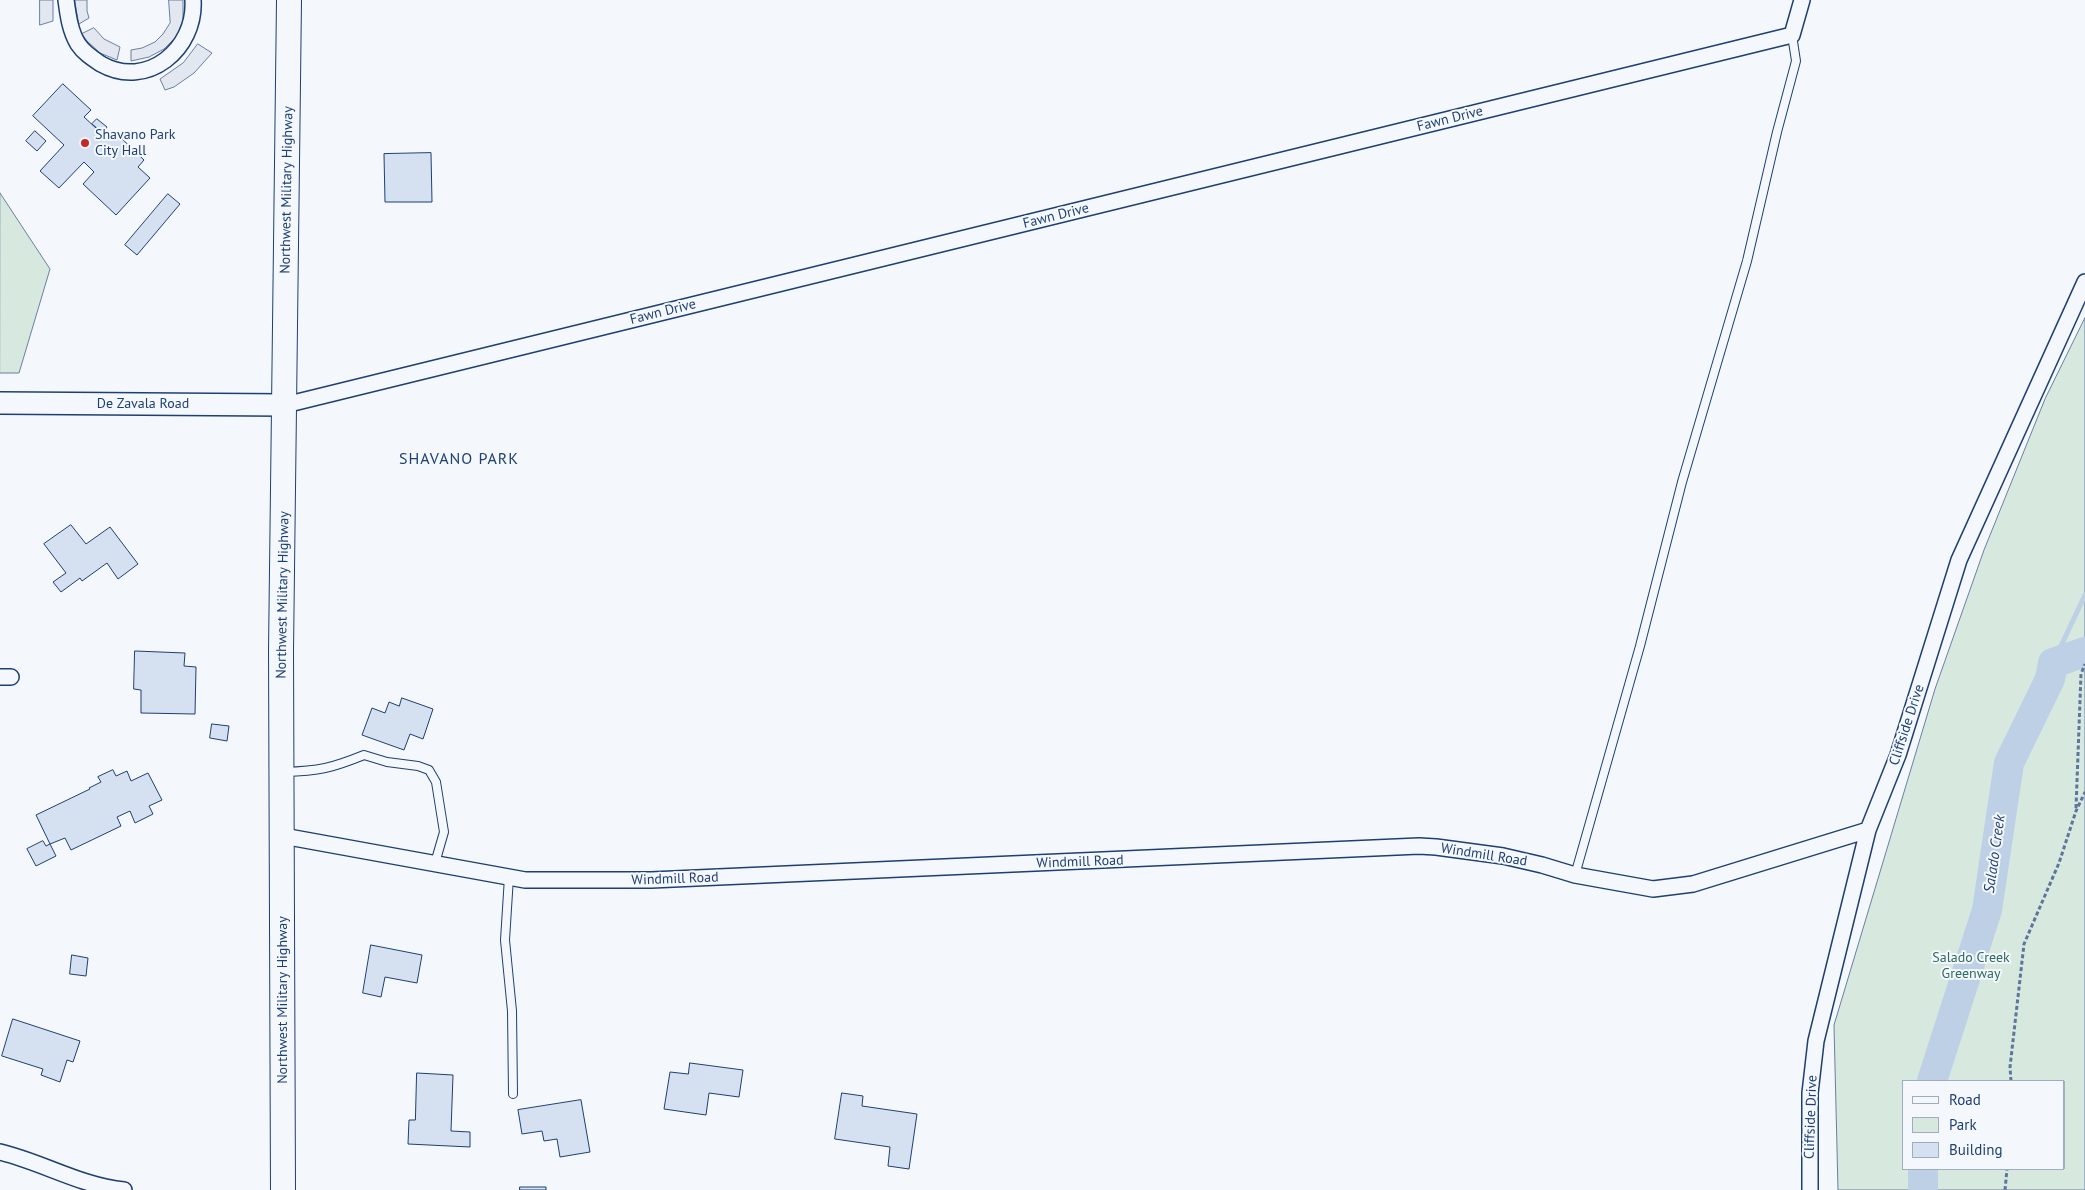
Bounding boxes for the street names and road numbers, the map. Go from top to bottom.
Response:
street label: Fawn Drive [1415,103,1485,135]
street label: Northwest Military Highway [277,106,297,274]
street label: Fawn Drive [1021,200,1091,232]
street label: Fawn Drive [628,296,698,328]
street label: De Zavala Road [97,396,189,412]
street label: Northwest Military Highway [273,511,293,679]
street label: Cliffside Drive [1886,682,1928,768]
street label: Windmill Road [1440,840,1528,870]
street label: Windmill Road [1036,852,1124,872]
street label: Windmill Road [631,869,719,889]
street label: Northwest Military Highway [275,916,291,1084]
street label: Cliffside Drive [1801,1075,1821,1159]

